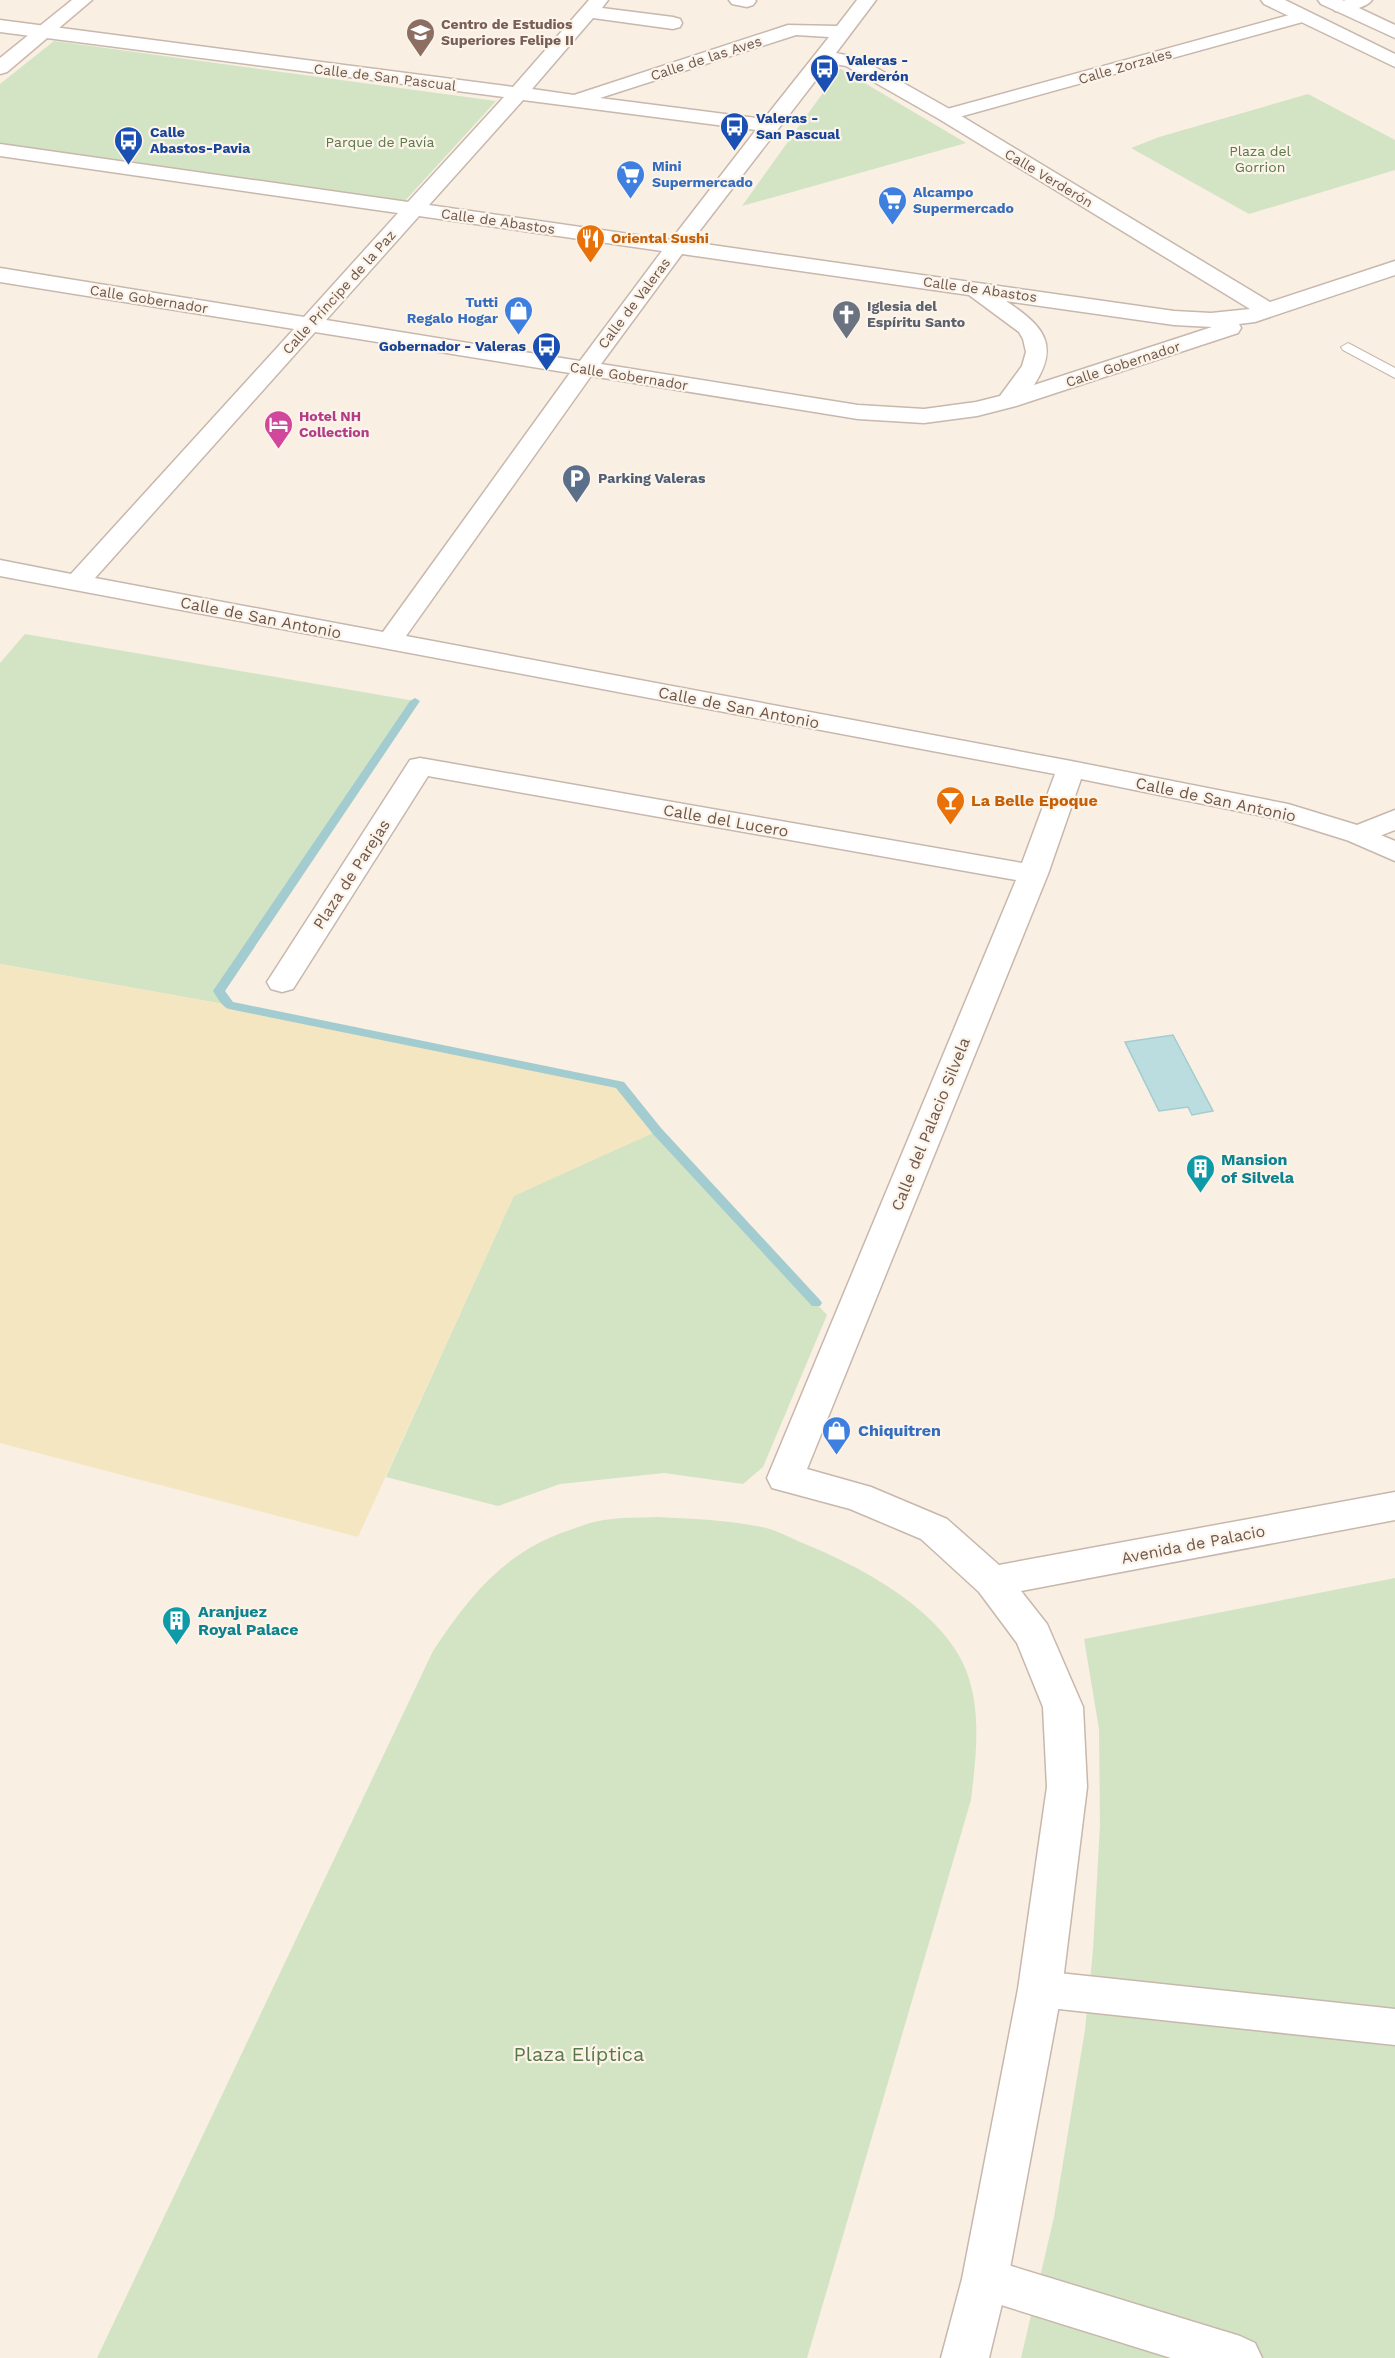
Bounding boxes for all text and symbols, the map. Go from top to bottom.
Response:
school or university icon: Centro de Estudios Superiores Felipe II [404,16,436,58]
place label: Centro de Estudios Superiores Felipe II [441,16,574,48]
street label: Calle de las Aves [648,32,764,84]
street label: Calle Zorzales [1076,45,1174,87]
bus stop icon: Valeras - Verderón [809,52,841,94]
place label: Valeras - Verderón [846,52,909,84]
street label: Calle de San Pascual [313,60,458,94]
bus stop icon: Valeras - San Pascual [719,110,751,152]
place label: Valeras - San Pascual [756,110,840,142]
bus stop icon: Calle Abastos-Pavia [113,124,145,166]
place label: Calle Abastos-Pavia [150,124,251,156]
park label: Parque de Pavía [325,134,435,150]
park label: Plaza del Gorrion [1229,143,1292,175]
street label: Calle Verderón [1002,145,1096,211]
supermarket icon: Mini Supermercado [615,158,647,200]
place label: Mini Supermercado [652,158,753,190]
supermarket icon: Alcampo Supermercado [876,184,908,226]
place label: Alcampo Supermercado [913,184,1014,216]
street label: Calle de Abastos [440,205,556,237]
restaurant icon: Oriental Sushi [574,222,606,264]
street label: Calle Príncipe de la Paz [279,227,399,357]
place label: Oriental Sushi [611,230,709,246]
street label: Calle de Valeras [595,254,673,352]
street label: Calle de Abastos [922,273,1038,305]
street label: Calle Gobernador [89,282,210,316]
place label: Tutti Regalo Hogar [407,294,498,326]
shop icon: Tutti Regalo Hogar [503,294,535,336]
church icon: Iglesia del Espíritu Santo [830,298,862,340]
place label: Iglesia del Espíritu Santo [867,298,965,330]
bus stop icon: Gobernador - Valeras [531,330,563,372]
place label: Gobernador - Valeras [379,338,527,354]
street label: Calle Gobernador [1064,338,1183,390]
street label: Calle Gobernador [569,359,690,393]
hotel icon: Hotel NH Collection [262,408,294,450]
place label: Hotel NH Collection [299,408,369,440]
parking icon: Parking Valeras [561,462,593,504]
place label: Parking Valeras [598,470,706,486]
street label: Calle de San Antonio [179,593,343,642]
street label: Calle de San Antonio [657,683,821,732]
street label: Calle de San Antonio [1134,773,1298,826]
bar icon: La Belle Epoque [934,784,966,826]
place label: La Belle Epoque [971,791,1098,810]
street label: Calle del Lucero [662,800,790,841]
street label: Plaza de Parejas [309,816,394,933]
street label: Calle del Palacio Silvela [887,1035,974,1214]
place label: Mansion of Silvela [1221,1150,1295,1187]
building icon: Mansion of Silvela [1184,1152,1216,1194]
shop icon: Chiquitren [821,1414,853,1456]
place label: Chiquitren [858,1421,941,1440]
street label: Avenida de Palacio [1120,1521,1267,1568]
place label: Aranjuez Royal Palace [198,1602,299,1639]
building icon: Aranjuez Royal Palace [161,1604,193,1646]
park label: Plaza Elíptica [514,2042,644,2066]

